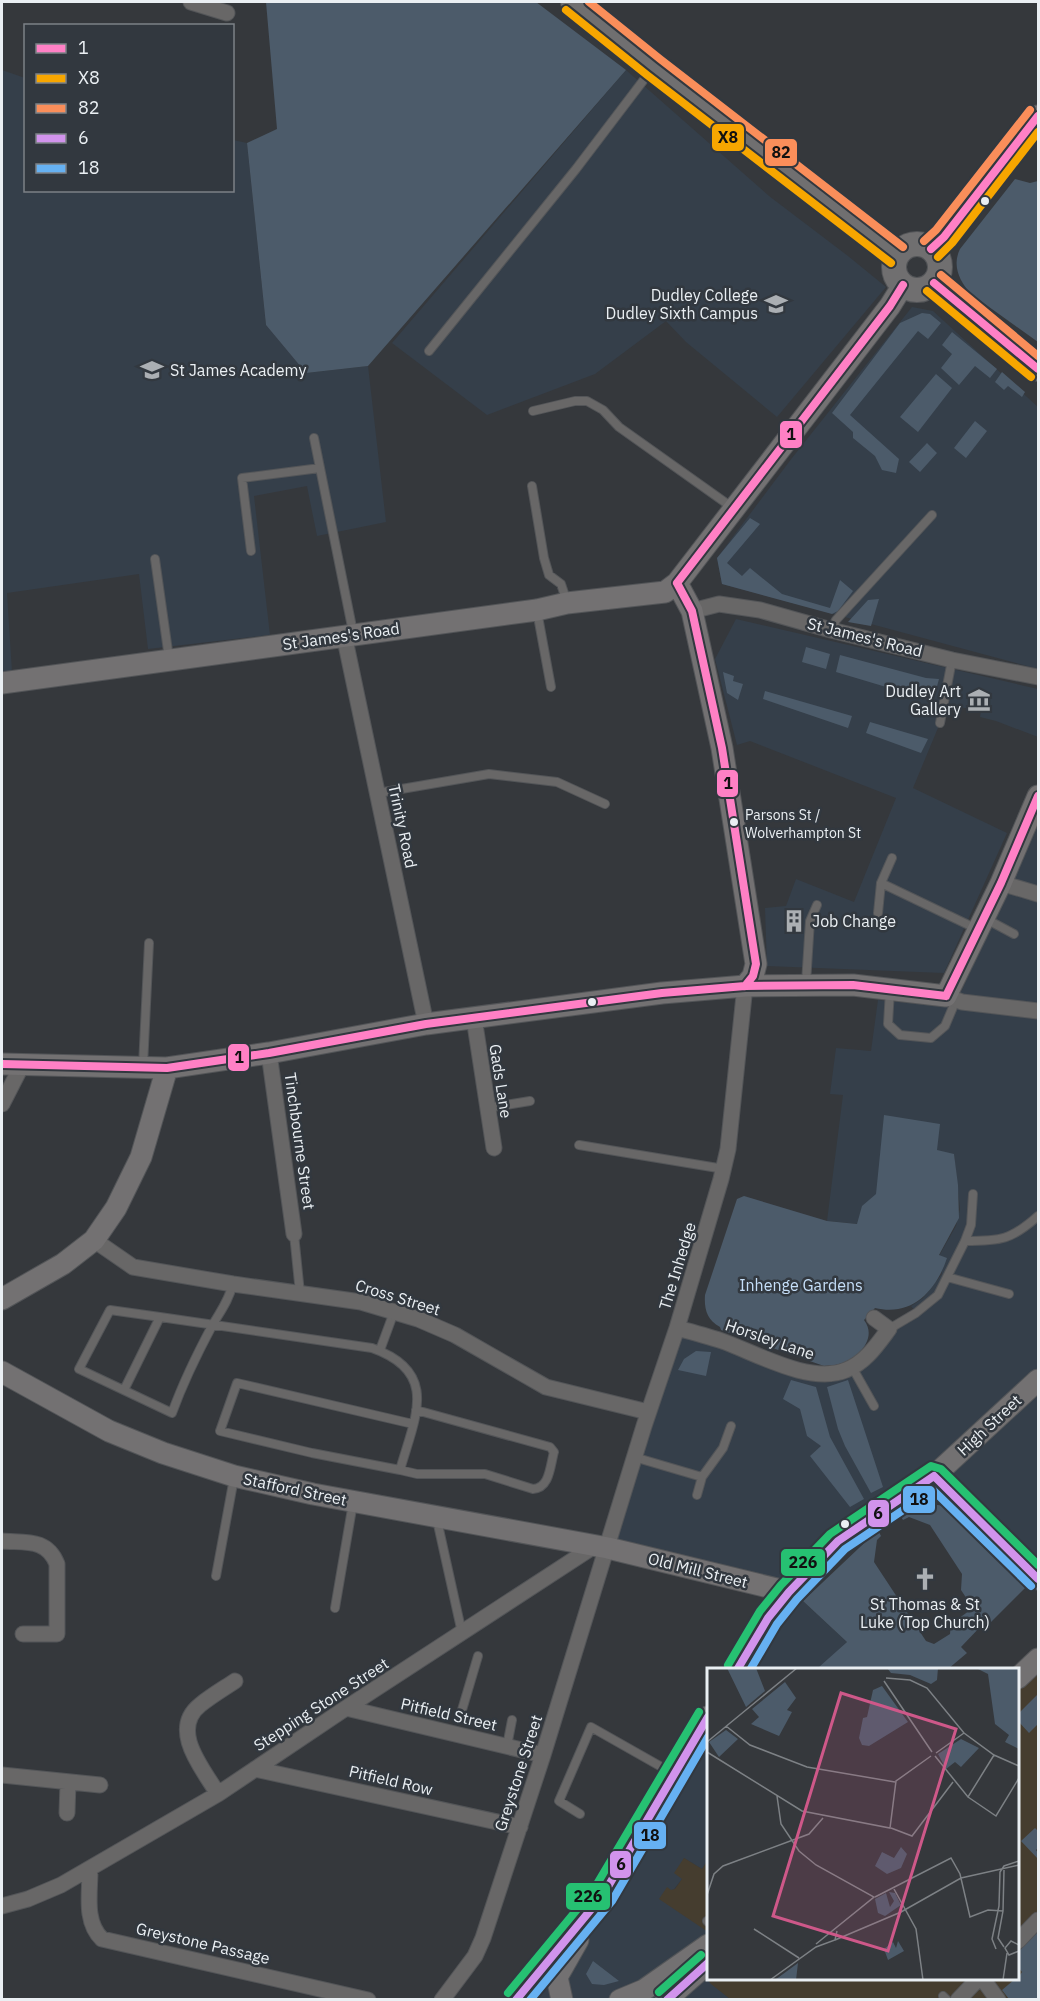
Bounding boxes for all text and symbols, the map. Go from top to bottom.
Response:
legend [24,24,234,192]
text: 1 [78,36,89,59]
text: X8 [78,66,100,89]
text: 82 [78,96,100,119]
line badge: X8 [711,123,745,152]
text: 6 [78,126,89,149]
text: X8 [718,127,738,147]
line badge: 82 [764,138,798,167]
text: 82 [771,142,791,162]
text: 18 [78,156,100,179]
unlabelled marker [979,195,991,207]
place label: Dudley College Dudley Sixth Campus [606,285,758,323]
school or university icon: Dudley College Dudley Sixth Campus [763,291,789,317]
school or university icon: St James Academy [139,357,165,383]
place label: St James Academy [170,360,306,380]
line badge: 1 [779,420,803,449]
text: 1 [786,424,796,444]
street label: St James's Road [805,613,925,661]
street label: St James's Road [281,618,401,654]
place label: Dudley Art Gallery [885,681,961,719]
museum icon: Dudley Art Gallery [966,687,992,713]
line badge: 1 [716,769,739,798]
text: 1 [723,773,733,793]
street label: Trinity Road [384,782,422,870]
place label: Parsons St / Wolverhampton St [745,806,861,842]
marker: Parsons St / Wolverhampton St [728,816,740,828]
building icon: Job Change [781,908,807,934]
place label: Job Change [812,911,896,931]
unlabelled marker [586,996,598,1008]
street label: Gads Lane [485,1042,517,1120]
line badge: 1 [227,1043,250,1072]
text: 1 [234,1047,244,1067]
street label: Tinchbourne Street [280,1071,320,1211]
street label: The Inhedge [654,1220,700,1312]
street label: Cross Street [353,1275,443,1319]
park label: Inhenge Gardens [739,1275,863,1295]
street label: Horsley Lane [723,1314,818,1364]
street label: High Street [953,1390,1025,1460]
street label: Stafford Street [241,1468,349,1510]
line badge: 18 [902,1485,936,1514]
text: 18 [909,1489,929,1509]
line badge: 6 [867,1499,890,1528]
text: 6 [873,1503,883,1523]
unlabelled marker [839,1518,851,1530]
street label: Old Mill Street [646,1548,750,1592]
line badge: 226 [780,1548,826,1577]
text: 226 [789,1552,818,1572]
church icon: St Thomas & St Luke (Top Church) [912,1566,938,1592]
place label: St Thomas & St Luke (Top Church) [860,1594,990,1632]
street label: Stepping Stone Street [250,1653,392,1755]
inset map [707,1668,1019,1980]
street label: Pitfield Street [399,1693,499,1735]
street label: Greystone Street [490,1712,546,1834]
street label: Pitfield Row [347,1761,435,1799]
line badge: 18 [633,1821,667,1850]
text: 18 [640,1825,660,1845]
line badge: 6 [609,1850,632,1879]
text: 6 [616,1854,626,1874]
line badge: 226 [565,1882,611,1911]
text: 226 [574,1886,603,1906]
street label: Greystone Passage [134,1918,272,1968]

